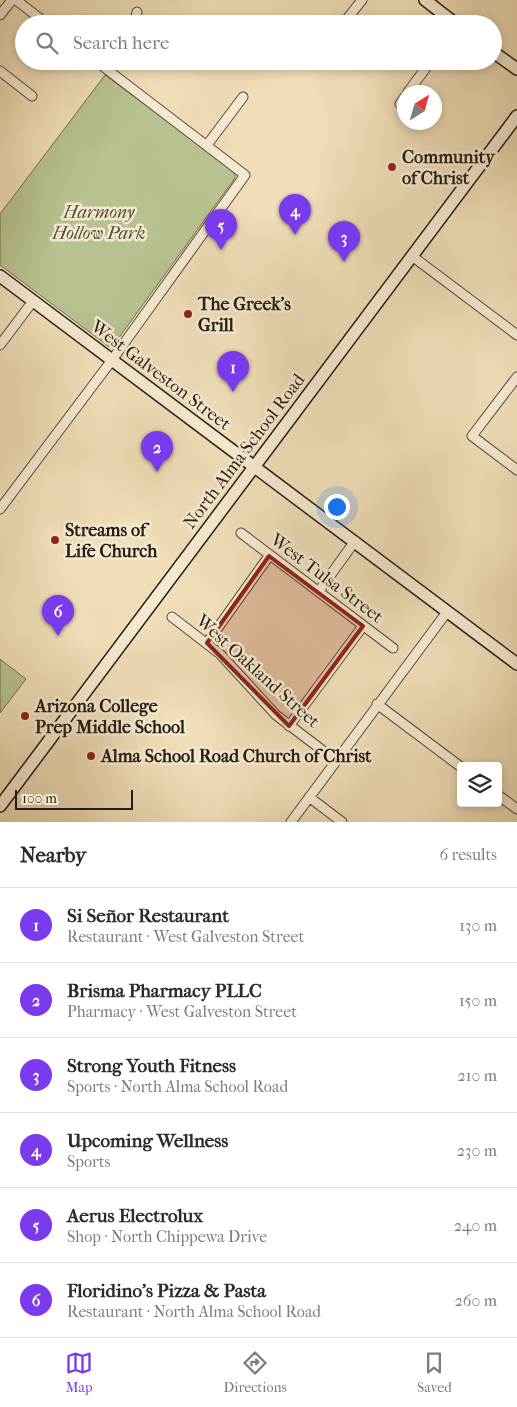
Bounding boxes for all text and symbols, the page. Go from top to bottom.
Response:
search box [15,15,502,70]
icon: search [33,29,61,57]
text: Search here [73,32,169,54]
north arrow [397,85,442,130]
place label: Community of Christ [402,147,496,189]
marker: Community of Christ [386,161,398,173]
pin: 4 [279,194,311,235]
park label: Harmony Hollow Park [51,202,146,244]
pin: 5 [205,209,237,250]
pin: 3 [328,221,360,262]
place label: The Greek's Grill [197,294,291,336]
marker: The Greek's Grill [182,308,194,320]
street label: West Galveston Street [86,315,235,435]
pin: 1 [217,351,249,392]
street label: North Alma School Road [179,370,310,533]
pin: 2 [141,431,173,472]
your location [324,494,350,520]
place label: Streams of Life Church [65,520,158,562]
street label: West Tulsa Street [265,529,388,628]
marker: Streams of Life Church [49,534,61,546]
pin: 6 [42,595,74,636]
street label: West Oakland Street [191,610,324,733]
place label: Arizona College Prep Middle School [34,696,186,738]
marker: Arizona College Prep Middle School [19,710,31,722]
place label: Alma School Road Church of Christ [100,746,372,767]
marker: Alma School Road Church of Christ [85,750,97,762]
map controls [457,762,502,807]
button: layers [457,762,502,807]
scale bar [15,787,132,810]
text: 100 m [22,790,57,807]
text: Nearby [20,843,86,867]
text: 6 results [439,845,497,864]
text: Si Señor Restaurant [67,905,229,927]
text: 1 [33,916,39,935]
text: 130 m [459,916,497,935]
text: Restaurant · West Galveston Street [67,927,304,946]
text: Brisma Pharmacy PLLC [67,980,262,1002]
text: 2 [32,991,40,1010]
text: 150 m [459,991,497,1010]
text: Pharmacy · West Galveston Street [67,1002,297,1021]
text: Strong Youth Fitness [67,1055,236,1077]
text: 3 [33,1066,39,1085]
text: 210 m [458,1066,497,1085]
text: Sports · North Alma School Road [67,1077,288,1096]
text: Upcoming Wellness [67,1130,228,1152]
text: 4 [31,1141,41,1160]
text: 230 m [457,1141,497,1160]
text: Sports [67,1152,110,1171]
text: Aerus Electrolux [67,1205,203,1227]
text: 5 [33,1216,39,1235]
text: 240 m [454,1216,497,1235]
text: Shop · North Chippewa Drive [67,1227,267,1246]
text: Floridino's Pizza & Pasta [67,1280,266,1302]
text: 6 [32,1291,40,1310]
text: 260 m [455,1291,497,1310]
text: Restaurant · North Alma School Road [67,1302,321,1321]
tab: Map [65,1349,93,1396]
tab: Directions [224,1349,287,1396]
tab: Saved [417,1349,452,1396]

